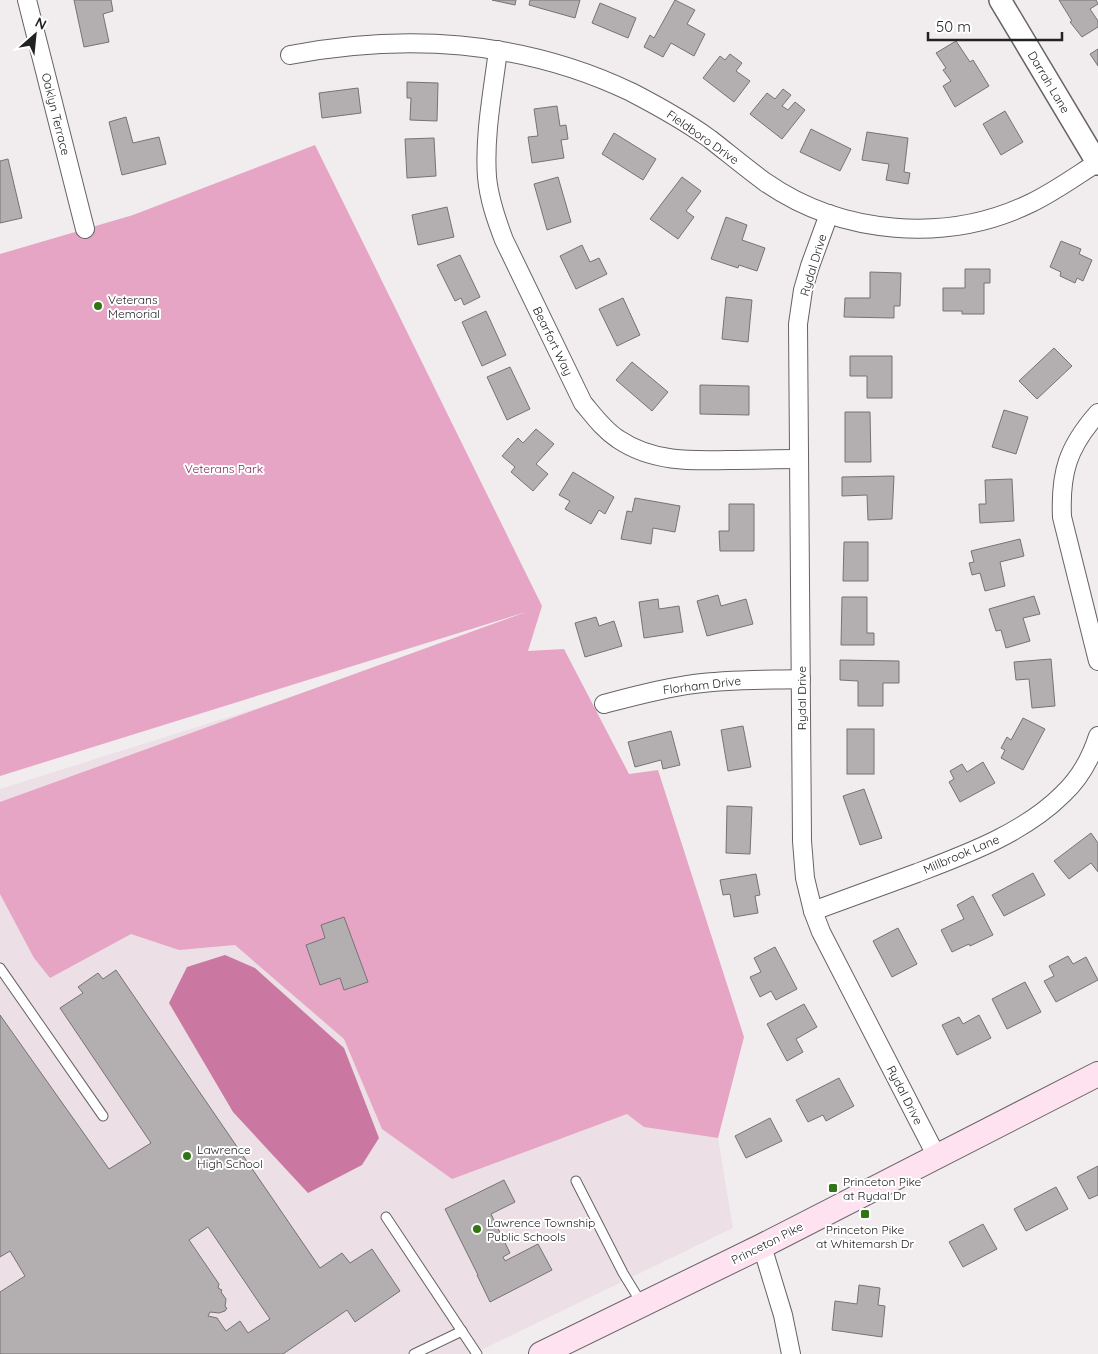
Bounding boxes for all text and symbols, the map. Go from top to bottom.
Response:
north arrow [10,10,60,60]
scale bar [928,10,1062,42]
text: N [32,13,50,34]
text: 50 m [936,17,971,36]
street label: Darrah Lane [1025,48,1073,116]
street label: Oaklyn Terrace [39,71,74,157]
street label: Fieldboro Drive [664,107,742,167]
street label: Rydal Drive [796,232,830,298]
place label: Veterans Memorial [108,292,160,321]
marker: Veterans Memorial [92,300,104,312]
street label: Bearfort Way [530,304,576,378]
park label: Veterans Park [185,461,263,476]
street label: Rydal Drive [794,666,809,730]
street label: Florham Drive [662,673,742,697]
street label: Millbrook Lane [921,831,1002,877]
street label: Rydal Drive [884,1063,926,1127]
place label: Lawrence High School [197,1142,263,1171]
marker: Lawrence High School [181,1150,193,1162]
place label: Princeton Pike at Rydal Dr [843,1174,922,1203]
marker: Princeton Pike at Rydal Dr [827,1182,839,1194]
marker: Princeton Pike at Whitemarsh Dr [859,1208,871,1220]
place label: Lawrence Township Public Schools [487,1215,595,1244]
street label: Princeton Pike [729,1218,806,1267]
place label: Princeton Pike at Whitemarsh Dr [816,1222,914,1251]
marker: Lawrence Township Public Schools [471,1223,483,1235]

